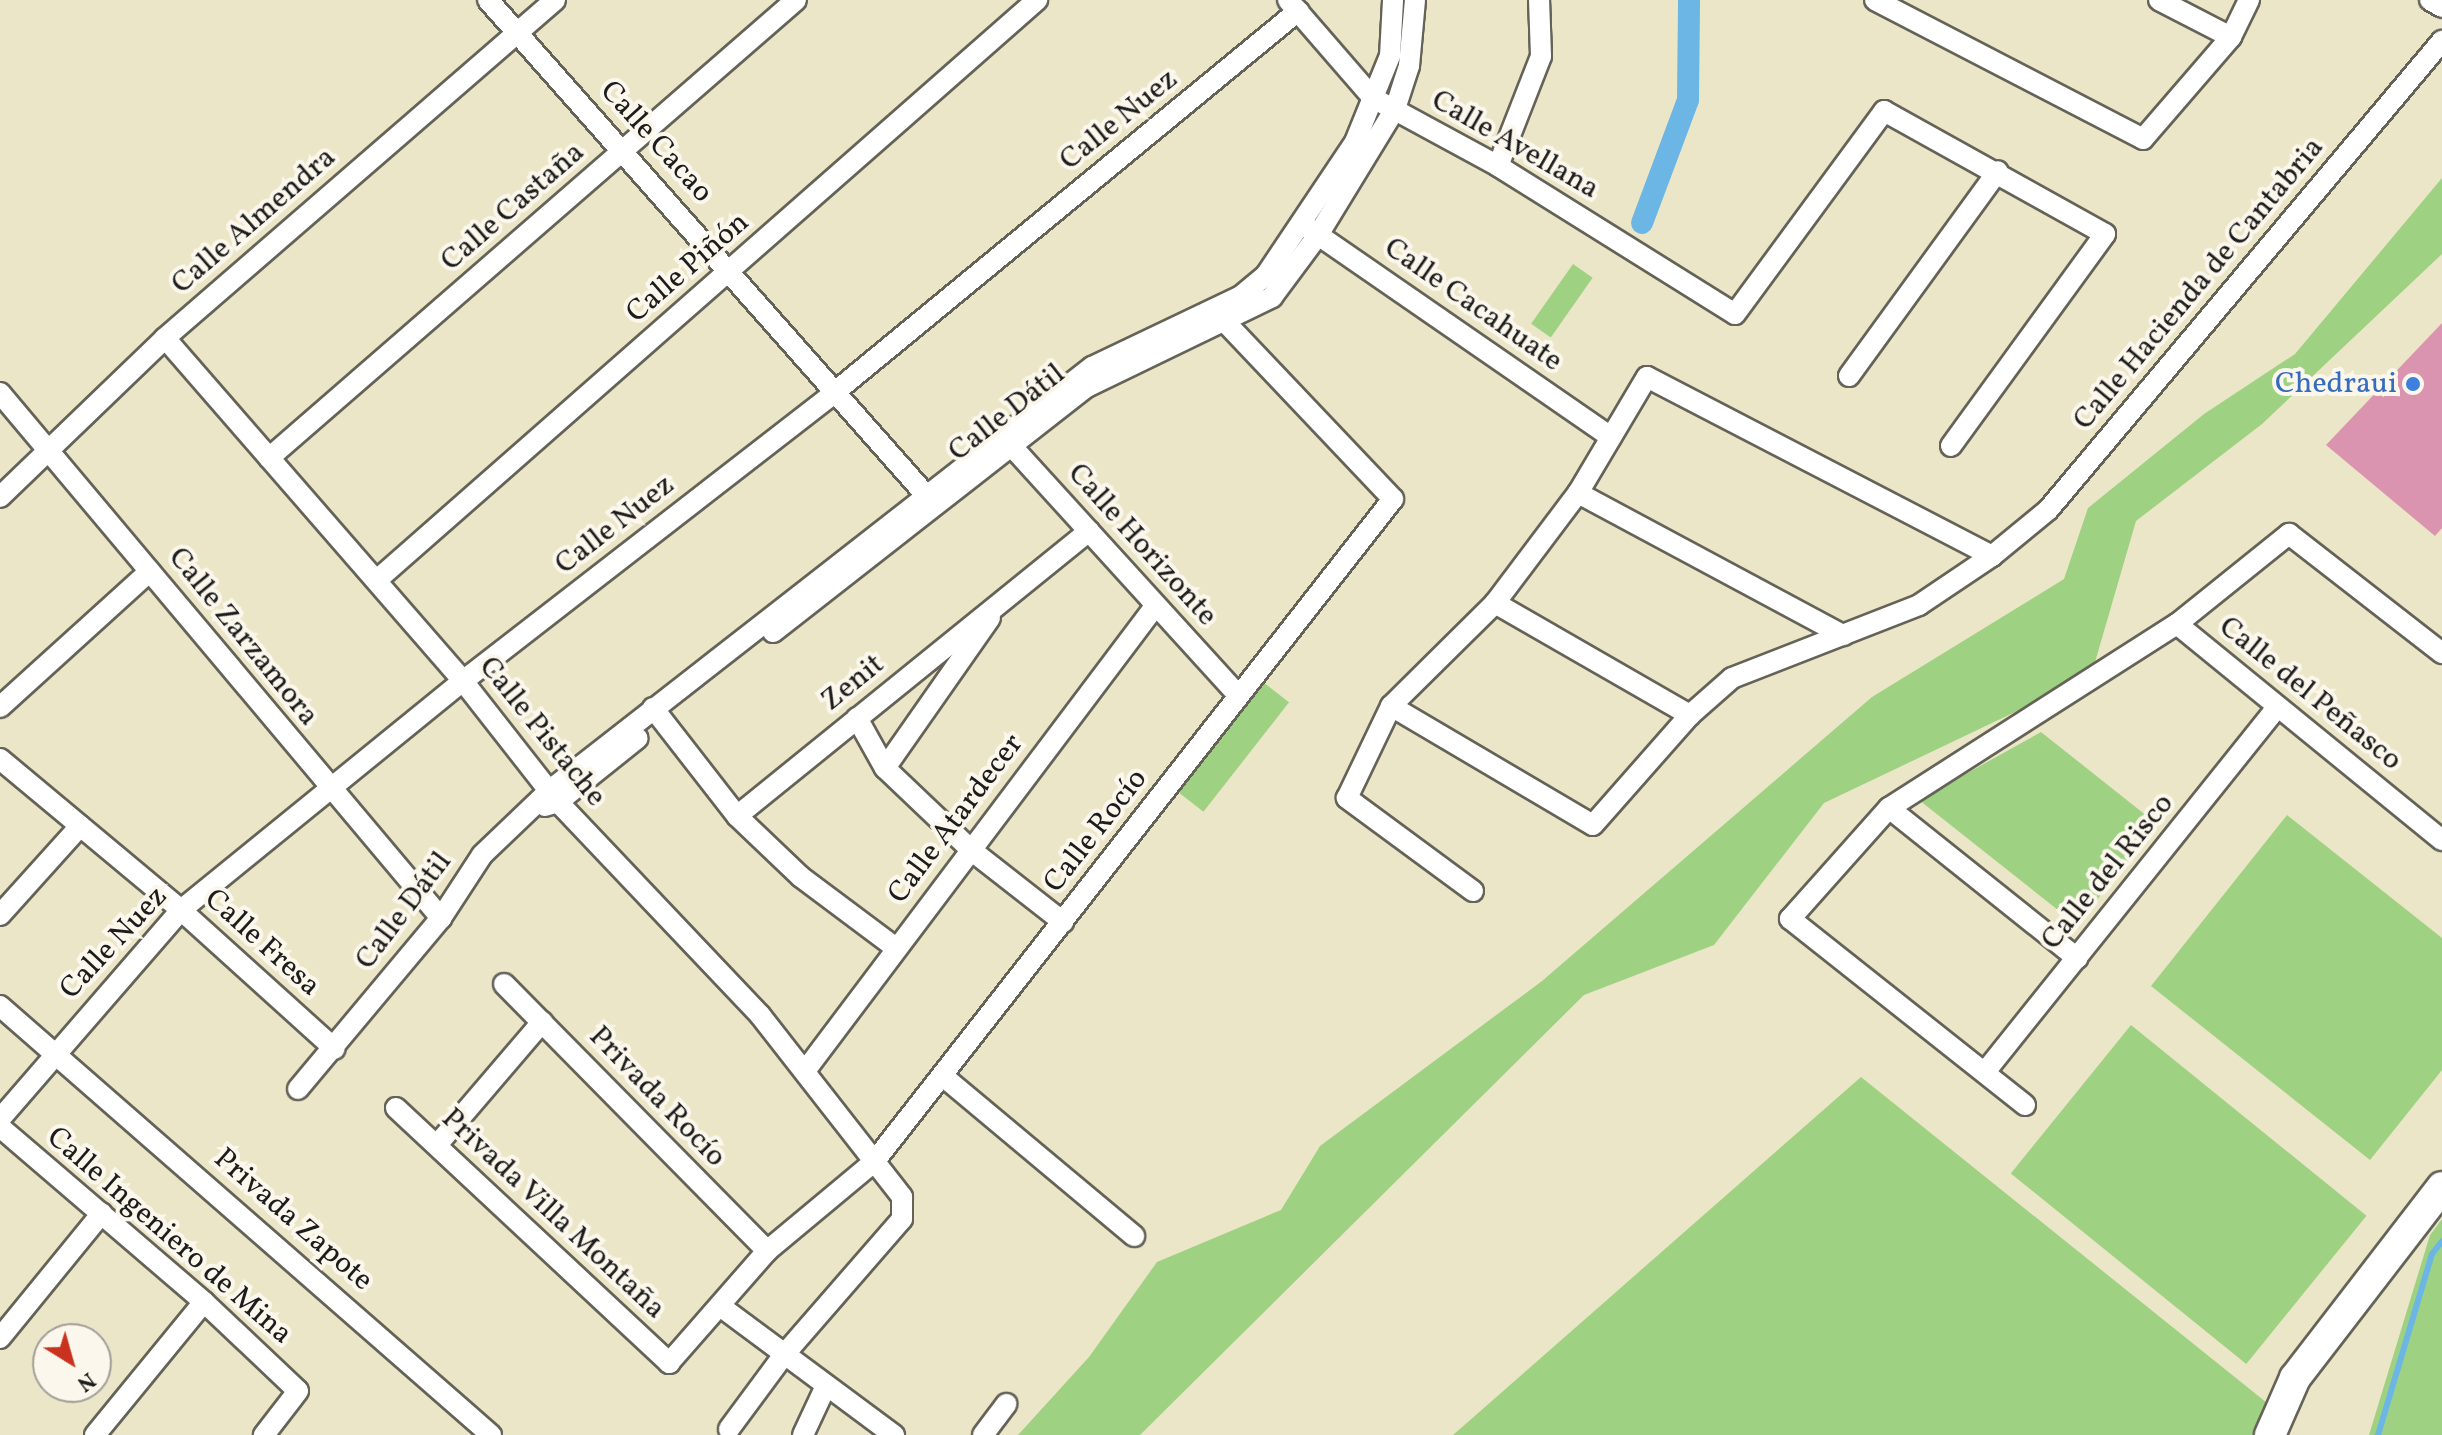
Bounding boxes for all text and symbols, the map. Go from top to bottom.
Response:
street label: Calle Nuez [1053,62,1185,178]
street label: Calle Cacao [592,74,720,210]
street label: Calle Avellana [1425,83,1605,207]
street label: Calle Hacienda de Cantabria [2066,130,2332,438]
street label: Calle Castaña [434,135,592,279]
street label: Calle Almendra [164,140,344,302]
street label: Calle Piñón [619,205,757,331]
street label: Calle Cacahuate [1377,230,1569,380]
street label: Calle Dátil [942,356,1072,470]
place label: Chedraui [2275,366,2397,402]
marker: Chedraui [2404,375,2422,393]
street label: Calle Horizonte [1060,456,1224,634]
street label: Calle Nuez [548,467,682,583]
street label: Calle Zarzamora [160,541,326,733]
street label: Calle del Peñasco [2211,609,2409,779]
street label: Zenit [814,647,892,719]
street label: Calle Pistache [471,650,613,814]
street label: Calle Atardecer [881,727,1031,911]
street label: Calle Rocío [1037,762,1155,900]
street label: Calle del Risco [2034,787,2182,957]
street label: Calle Dátil [348,845,460,977]
street label: Calle Nuez [53,879,175,1007]
street label: Calle Fresa [197,882,327,1004]
street label: Privada Rocío [581,1019,733,1175]
street label: Privada Villa Montaña [433,1101,673,1327]
street label: Calle Ingeniero de Mina [39,1120,299,1352]
street label: Privada Zapote [206,1141,380,1299]
north arrow [32,1323,112,1403]
text: N [70,1364,101,1398]

